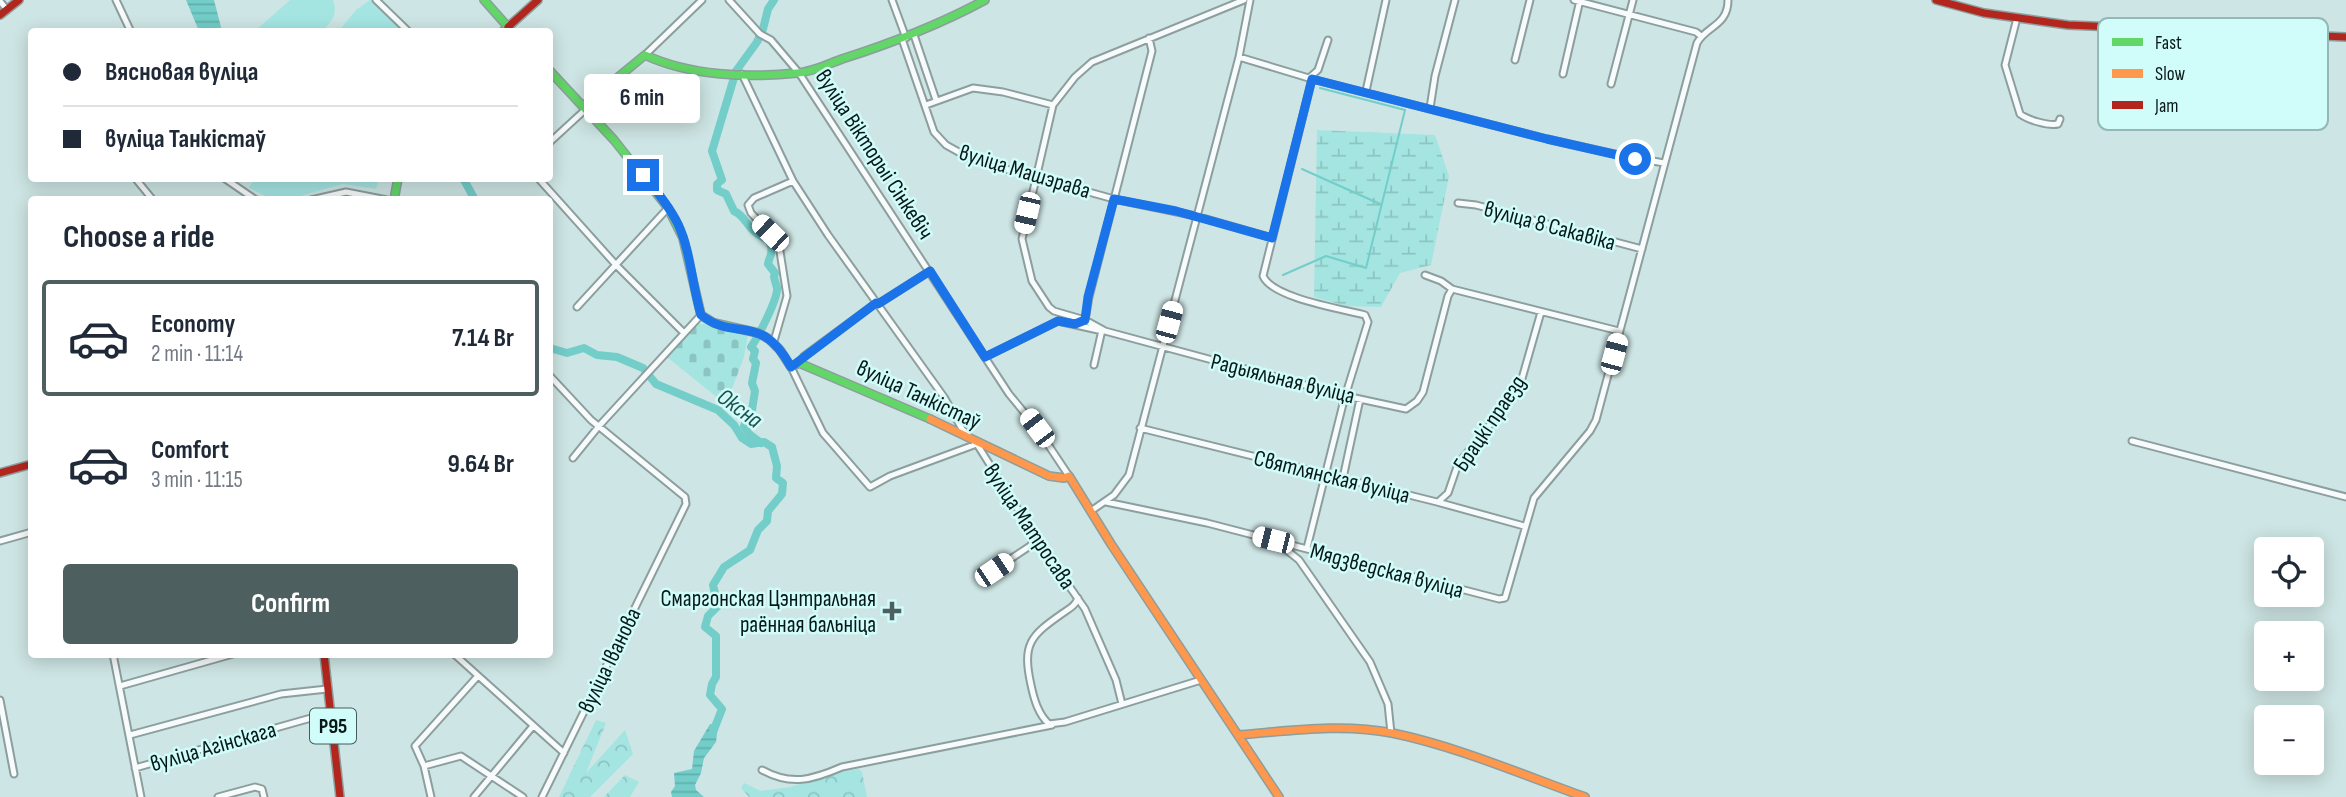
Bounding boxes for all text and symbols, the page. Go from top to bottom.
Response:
legend [2098,18,2328,130]
text: Fast [2155,32,2182,55]
text: Вясновая вуліца [105,57,259,88]
text: Slow [2155,63,2185,86]
street label: вуліца Вікторыі Сінкевіч [809,64,940,245]
callout: 6 min [585,74,701,122]
text: 6 min [620,84,664,112]
text: Jam [2154,95,2178,118]
text: вуліца Танкістаў [105,124,266,155]
street label: вуліца Машэрава [956,139,1094,205]
route start [1619,143,1651,175]
route end [627,159,659,191]
car [1013,190,1042,236]
street label: вуліца 8 Сакавіка [1481,195,1619,257]
car [748,211,793,255]
text: Choose a ride [63,218,215,257]
car [1154,299,1185,345]
icon: car [67,307,130,370]
text: Economy [151,309,235,340]
text: 7.14 Br [452,323,514,354]
car [1599,331,1630,377]
text: 2 min · 11:14 [151,340,243,368]
street label: Радыяльная вуліца [1208,348,1358,410]
street label: вуліца Танкістаў [852,354,985,436]
street label: Брацкі праезд [1447,370,1532,477]
water label: Оксна [711,382,768,435]
car [1016,405,1059,451]
icon: car [67,433,130,496]
text: Comfort [151,435,229,466]
street label: Святлянская вуліца [1251,444,1413,510]
text: 9.64 Br [448,449,514,480]
street label: вуліца Матросава [977,458,1081,595]
text: 3 min · 11:15 [151,466,243,494]
car [1251,525,1296,555]
street label: Мядзведская вуліца [1307,537,1466,605]
map controls [2254,537,2324,775]
button: locate [2254,537,2324,607]
car [971,550,1018,590]
button: Confirm [63,564,518,644]
place label: Смаргонская Цэнтральная раённая бальніца [660,585,876,639]
marker: Смаргонская Цэнтральная раённая бальніца [882,601,902,621]
street label: вуліца Іванова [572,603,647,718]
button: + [2254,621,2324,691]
button: − [2254,705,2324,775]
road number: Р95 [310,708,356,744]
street label: вуліца Агінскага [147,716,279,778]

